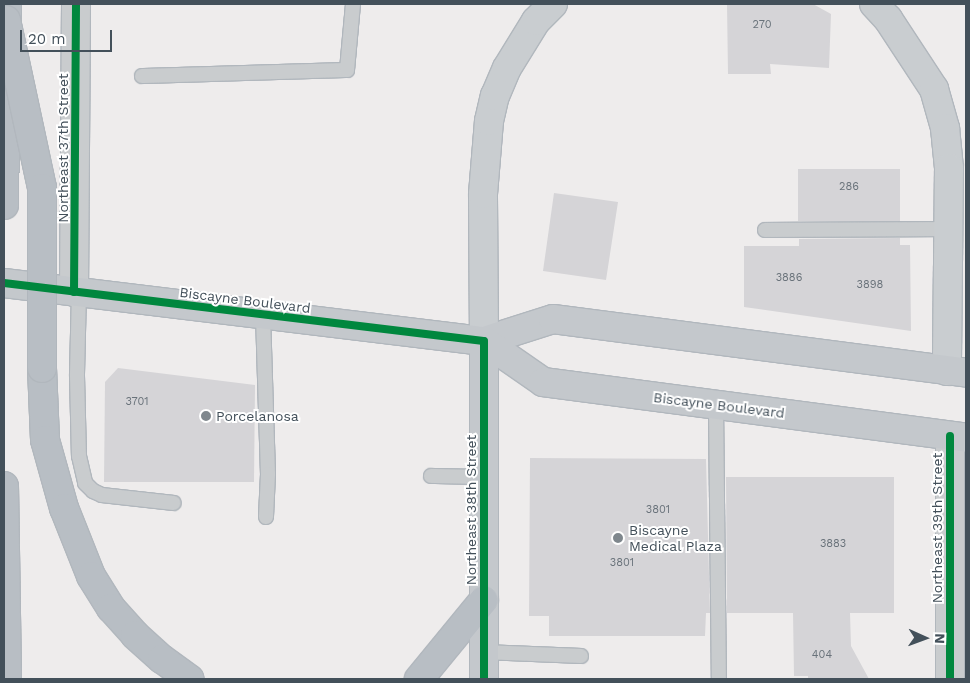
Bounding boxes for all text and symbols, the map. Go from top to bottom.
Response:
house number: 270 [753,18,771,32]
scale bar [22,20,115,52]
text: 20 m [28,30,66,48]
street label: Northeast 37th Street [55,73,71,223]
house number: 286 [839,180,859,194]
house number: 3886 [776,271,802,285]
house number: 3898 [857,278,883,292]
street label: Biscayne Boulevard [178,284,312,316]
street label: Biscayne Boulevard [652,389,786,421]
house number: 3701 [125,395,149,409]
place label: Porcelanosa [216,408,299,424]
marker: Porcelanosa [200,410,212,422]
street label: Northeast 38th Street [463,435,479,585]
street label: Northeast 39th Street [929,453,945,603]
house number: 3801 [646,503,670,517]
place label: Biscayne Medical Plaza [629,522,722,554]
marker: Biscayne Medical Plaza [611,531,625,545]
house number: 3883 [820,537,846,551]
house number: 3801 [610,556,634,570]
north arrow [900,613,950,663]
text: N [932,633,948,644]
house number: 404 [812,648,832,662]

